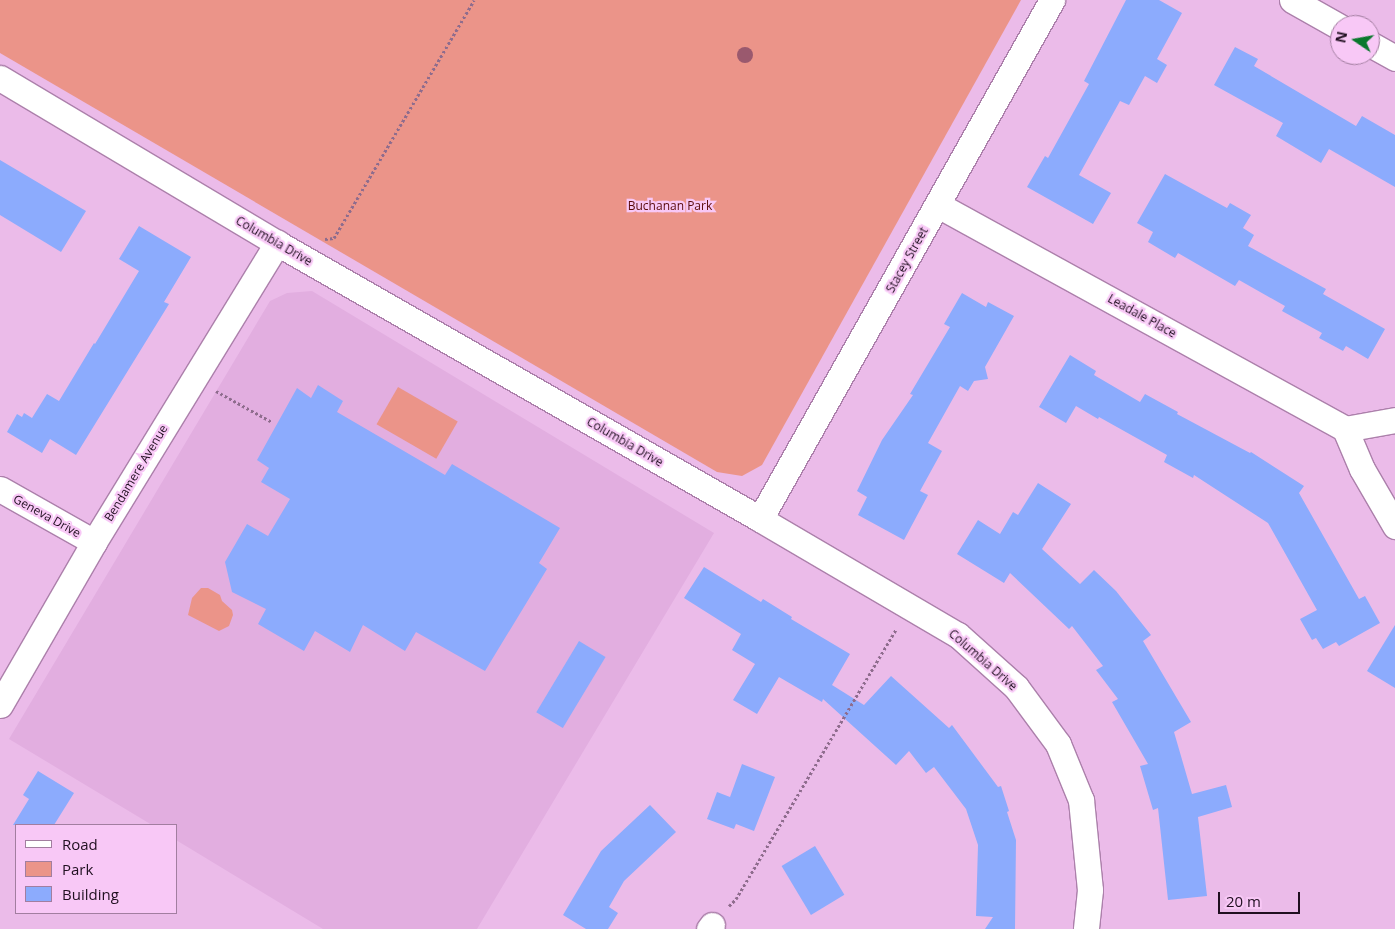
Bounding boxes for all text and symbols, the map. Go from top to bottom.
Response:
north arrow [1330,15,1380,65]
text: N [1330,29,1351,45]
park label: Buchanan Park [628,199,712,213]
street label: Columbia Drive [233,213,315,269]
street label: Stacey Street [883,225,931,295]
street label: Leadale Place [1105,291,1179,341]
street label: Columbia Drive [584,414,666,470]
street label: Bendamere Avenue [101,422,171,524]
street label: Geneva Drive [11,492,83,540]
street label: Columbia Drive [946,626,1020,694]
legend [15,824,178,914]
text: Road [62,834,98,854]
text: Park [62,859,93,879]
scale bar [1220,882,1302,914]
text: Building [62,884,119,904]
text: 20 m [1226,891,1261,911]

